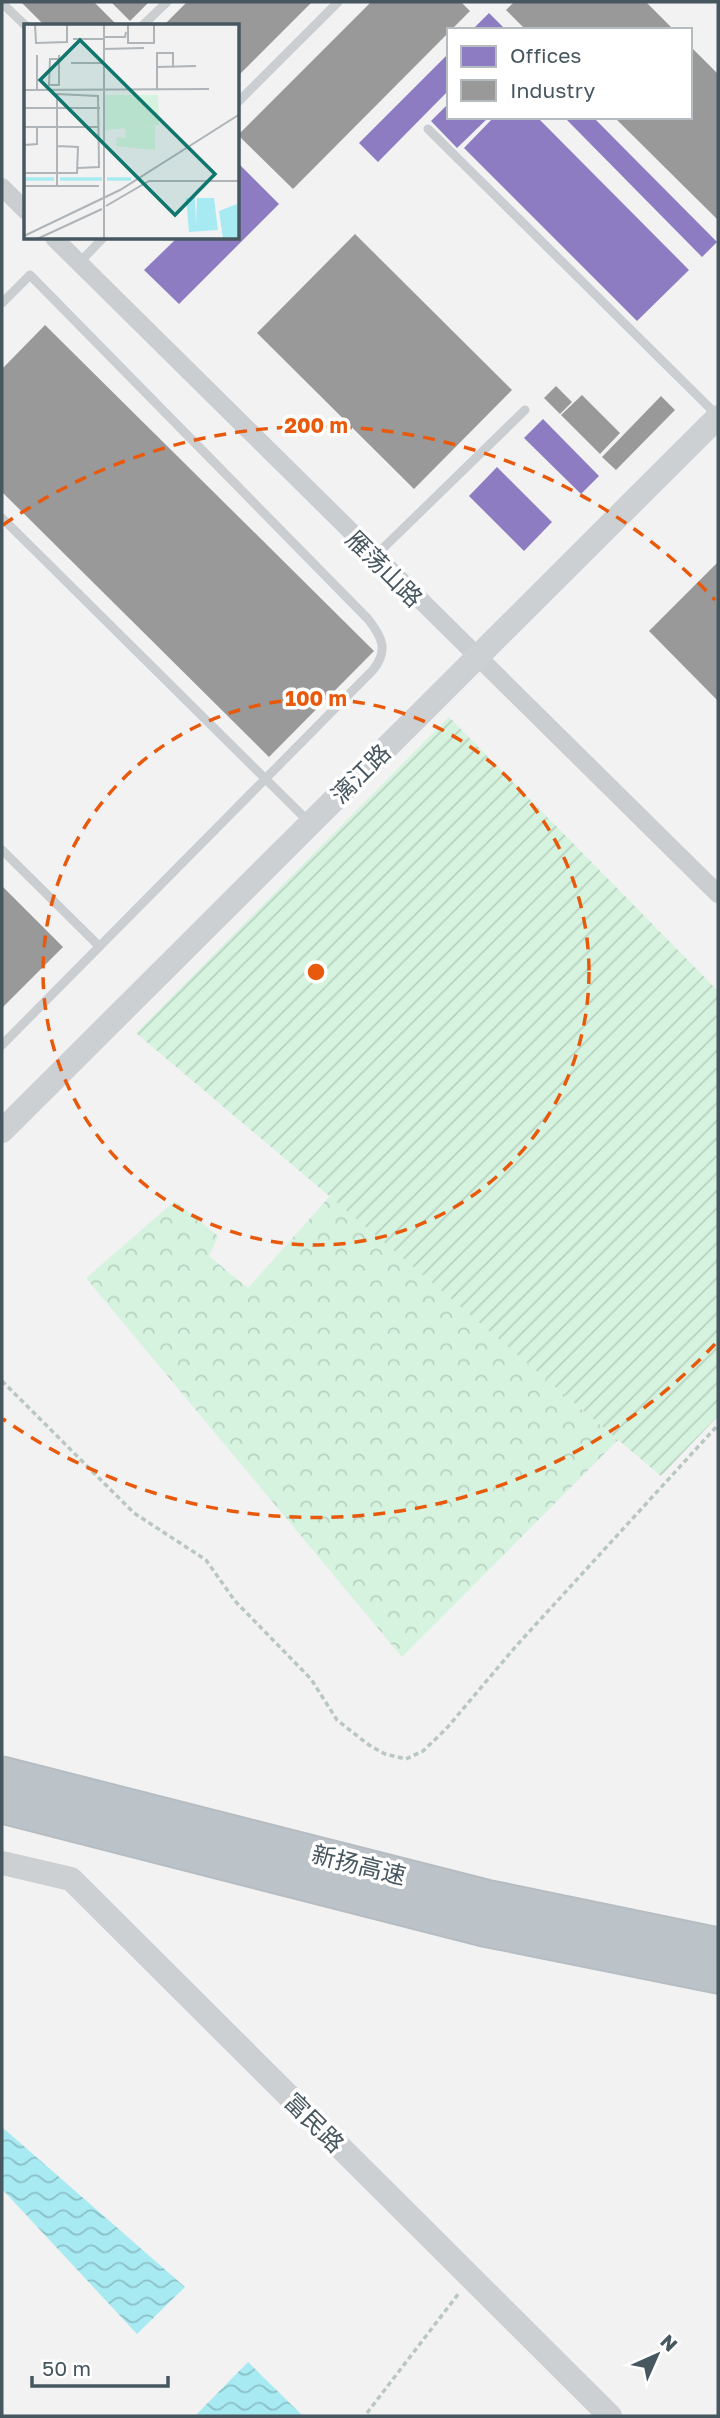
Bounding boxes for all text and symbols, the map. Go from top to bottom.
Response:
inset map [24,24,240,240]
legend [447,28,692,119]
text: Offices [510,42,581,68]
text: Industry [510,77,595,103]
text: 200 m [284,412,348,438]
street label: 雁荡山路 [341,524,429,612]
text: 100 m [285,685,347,711]
street label: 漓江路 [324,737,396,809]
centre of rings [304,960,328,984]
street label: 新扬高速 [309,1838,409,1890]
street label: 富民路 [279,2086,351,2158]
north arrow [622,2320,692,2390]
text: N [656,2329,683,2356]
scale bar [32,2344,168,2388]
text: 50 m [42,2355,91,2381]

